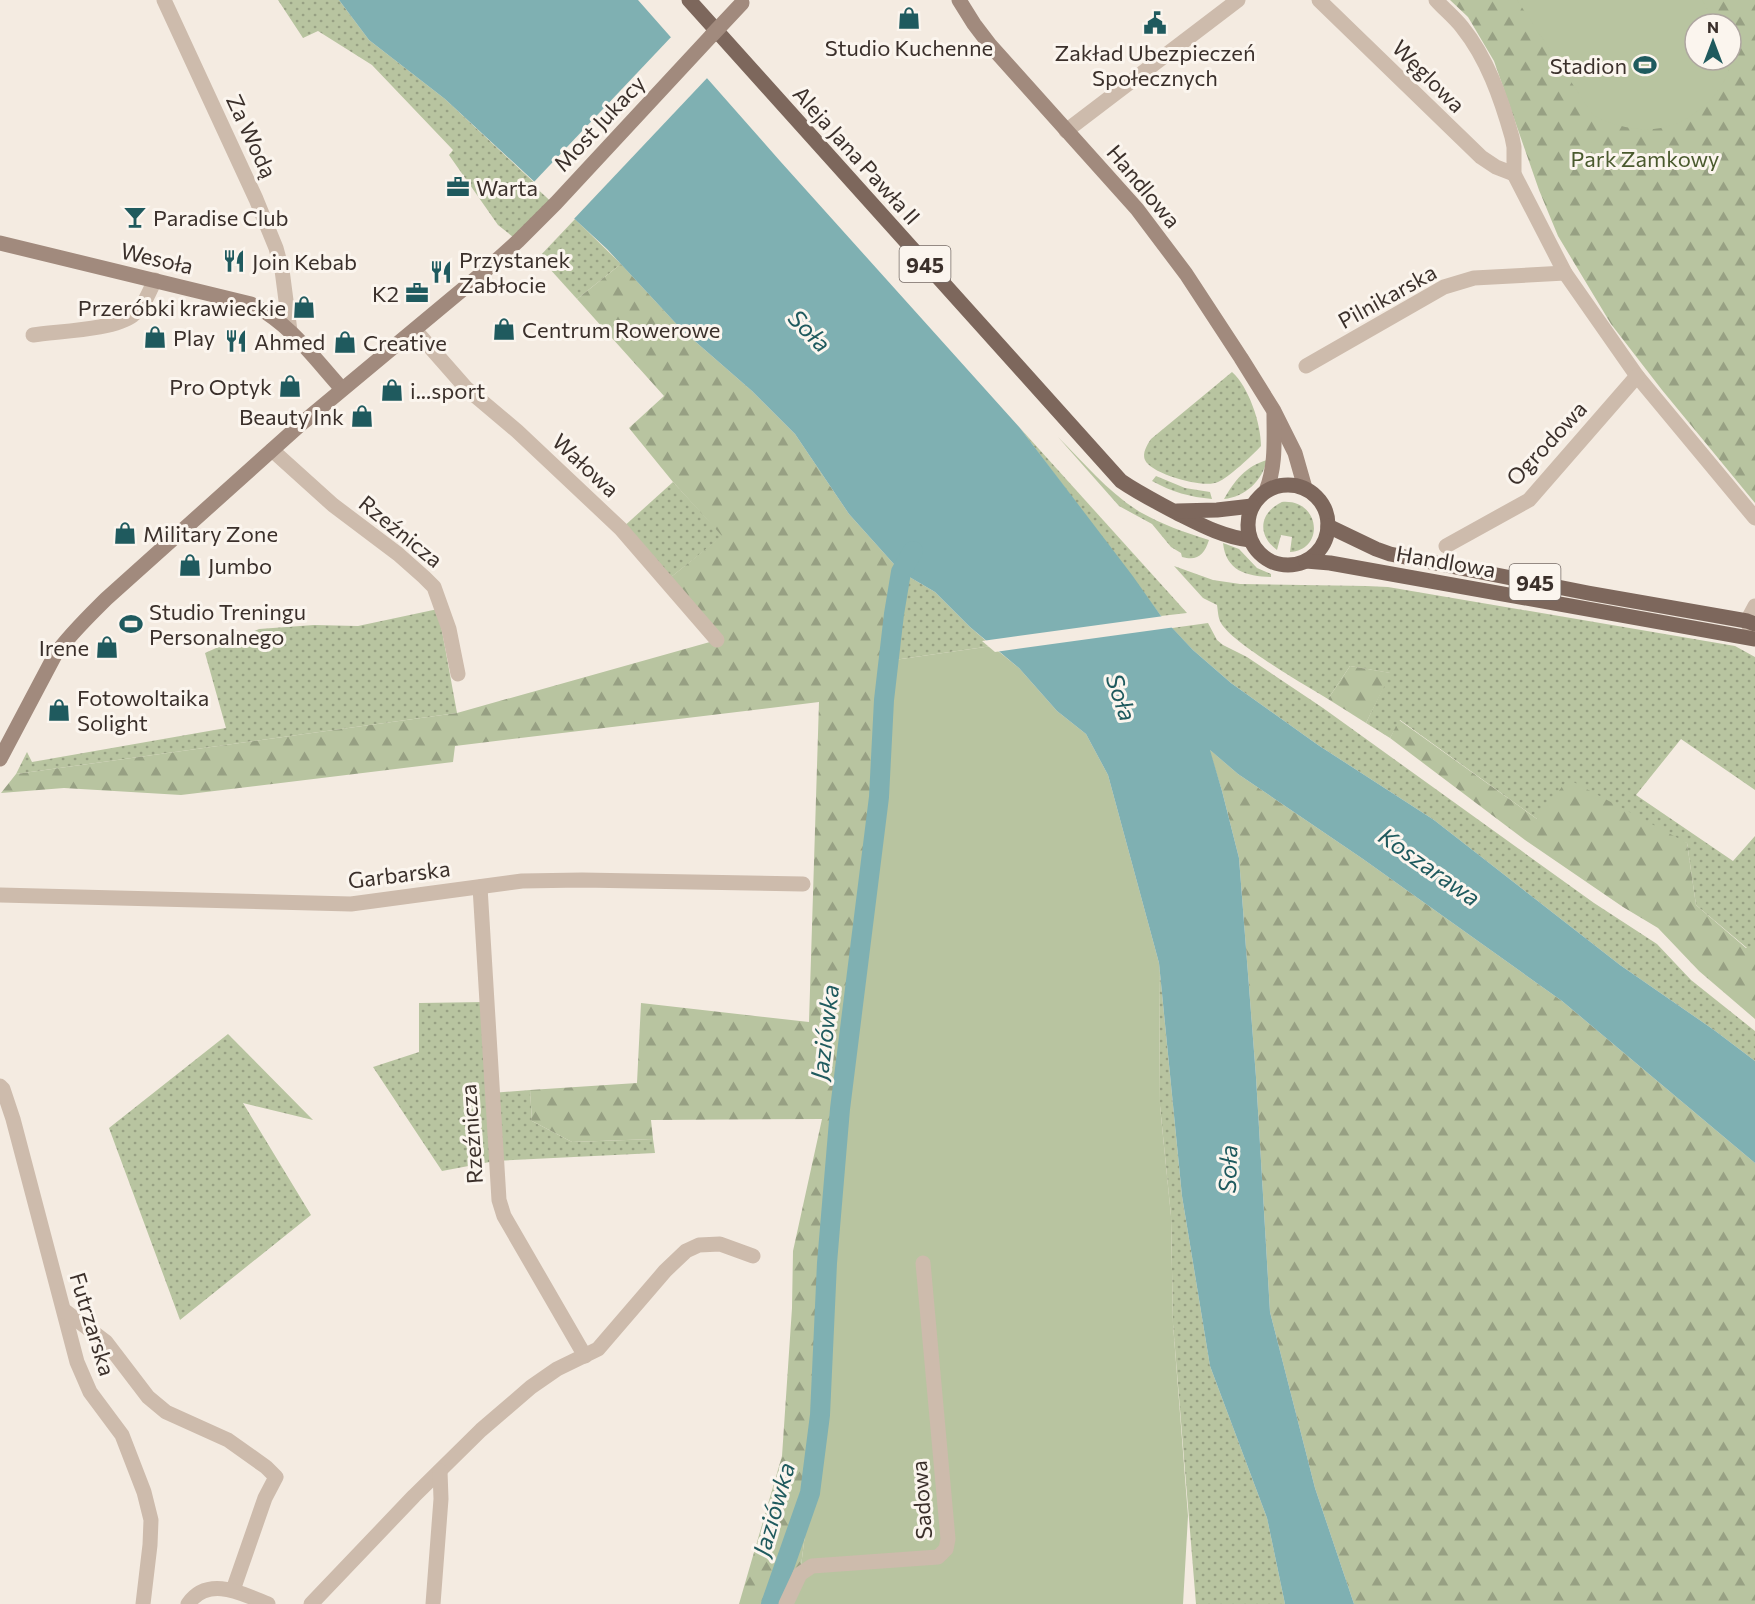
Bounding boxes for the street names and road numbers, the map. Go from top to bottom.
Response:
street label: Węglowa [1387,34,1471,118]
street label: Most Jukacy [548,69,650,177]
street label: Aleja Jana Pawła II [788,80,926,230]
street label: Za Wodą [221,90,283,182]
street label: Handlowa [1101,139,1187,233]
street label: Wesoła [118,237,196,279]
road number: 945 [900,246,950,282]
street label: Pilnikarska [1333,258,1441,334]
street label: Ogrodowa [1500,395,1592,491]
street label: Wałowa [547,427,625,503]
street label: Rzeźnicza [354,489,448,573]
street label: Handlowa [1394,539,1498,583]
road number: 945 [1510,564,1561,600]
street label: Garbarska [346,854,452,894]
street label: Rzeźnicza [454,1083,488,1185]
street label: Futrzarska [64,1269,122,1379]
street label: Sadowa [905,1460,937,1540]

